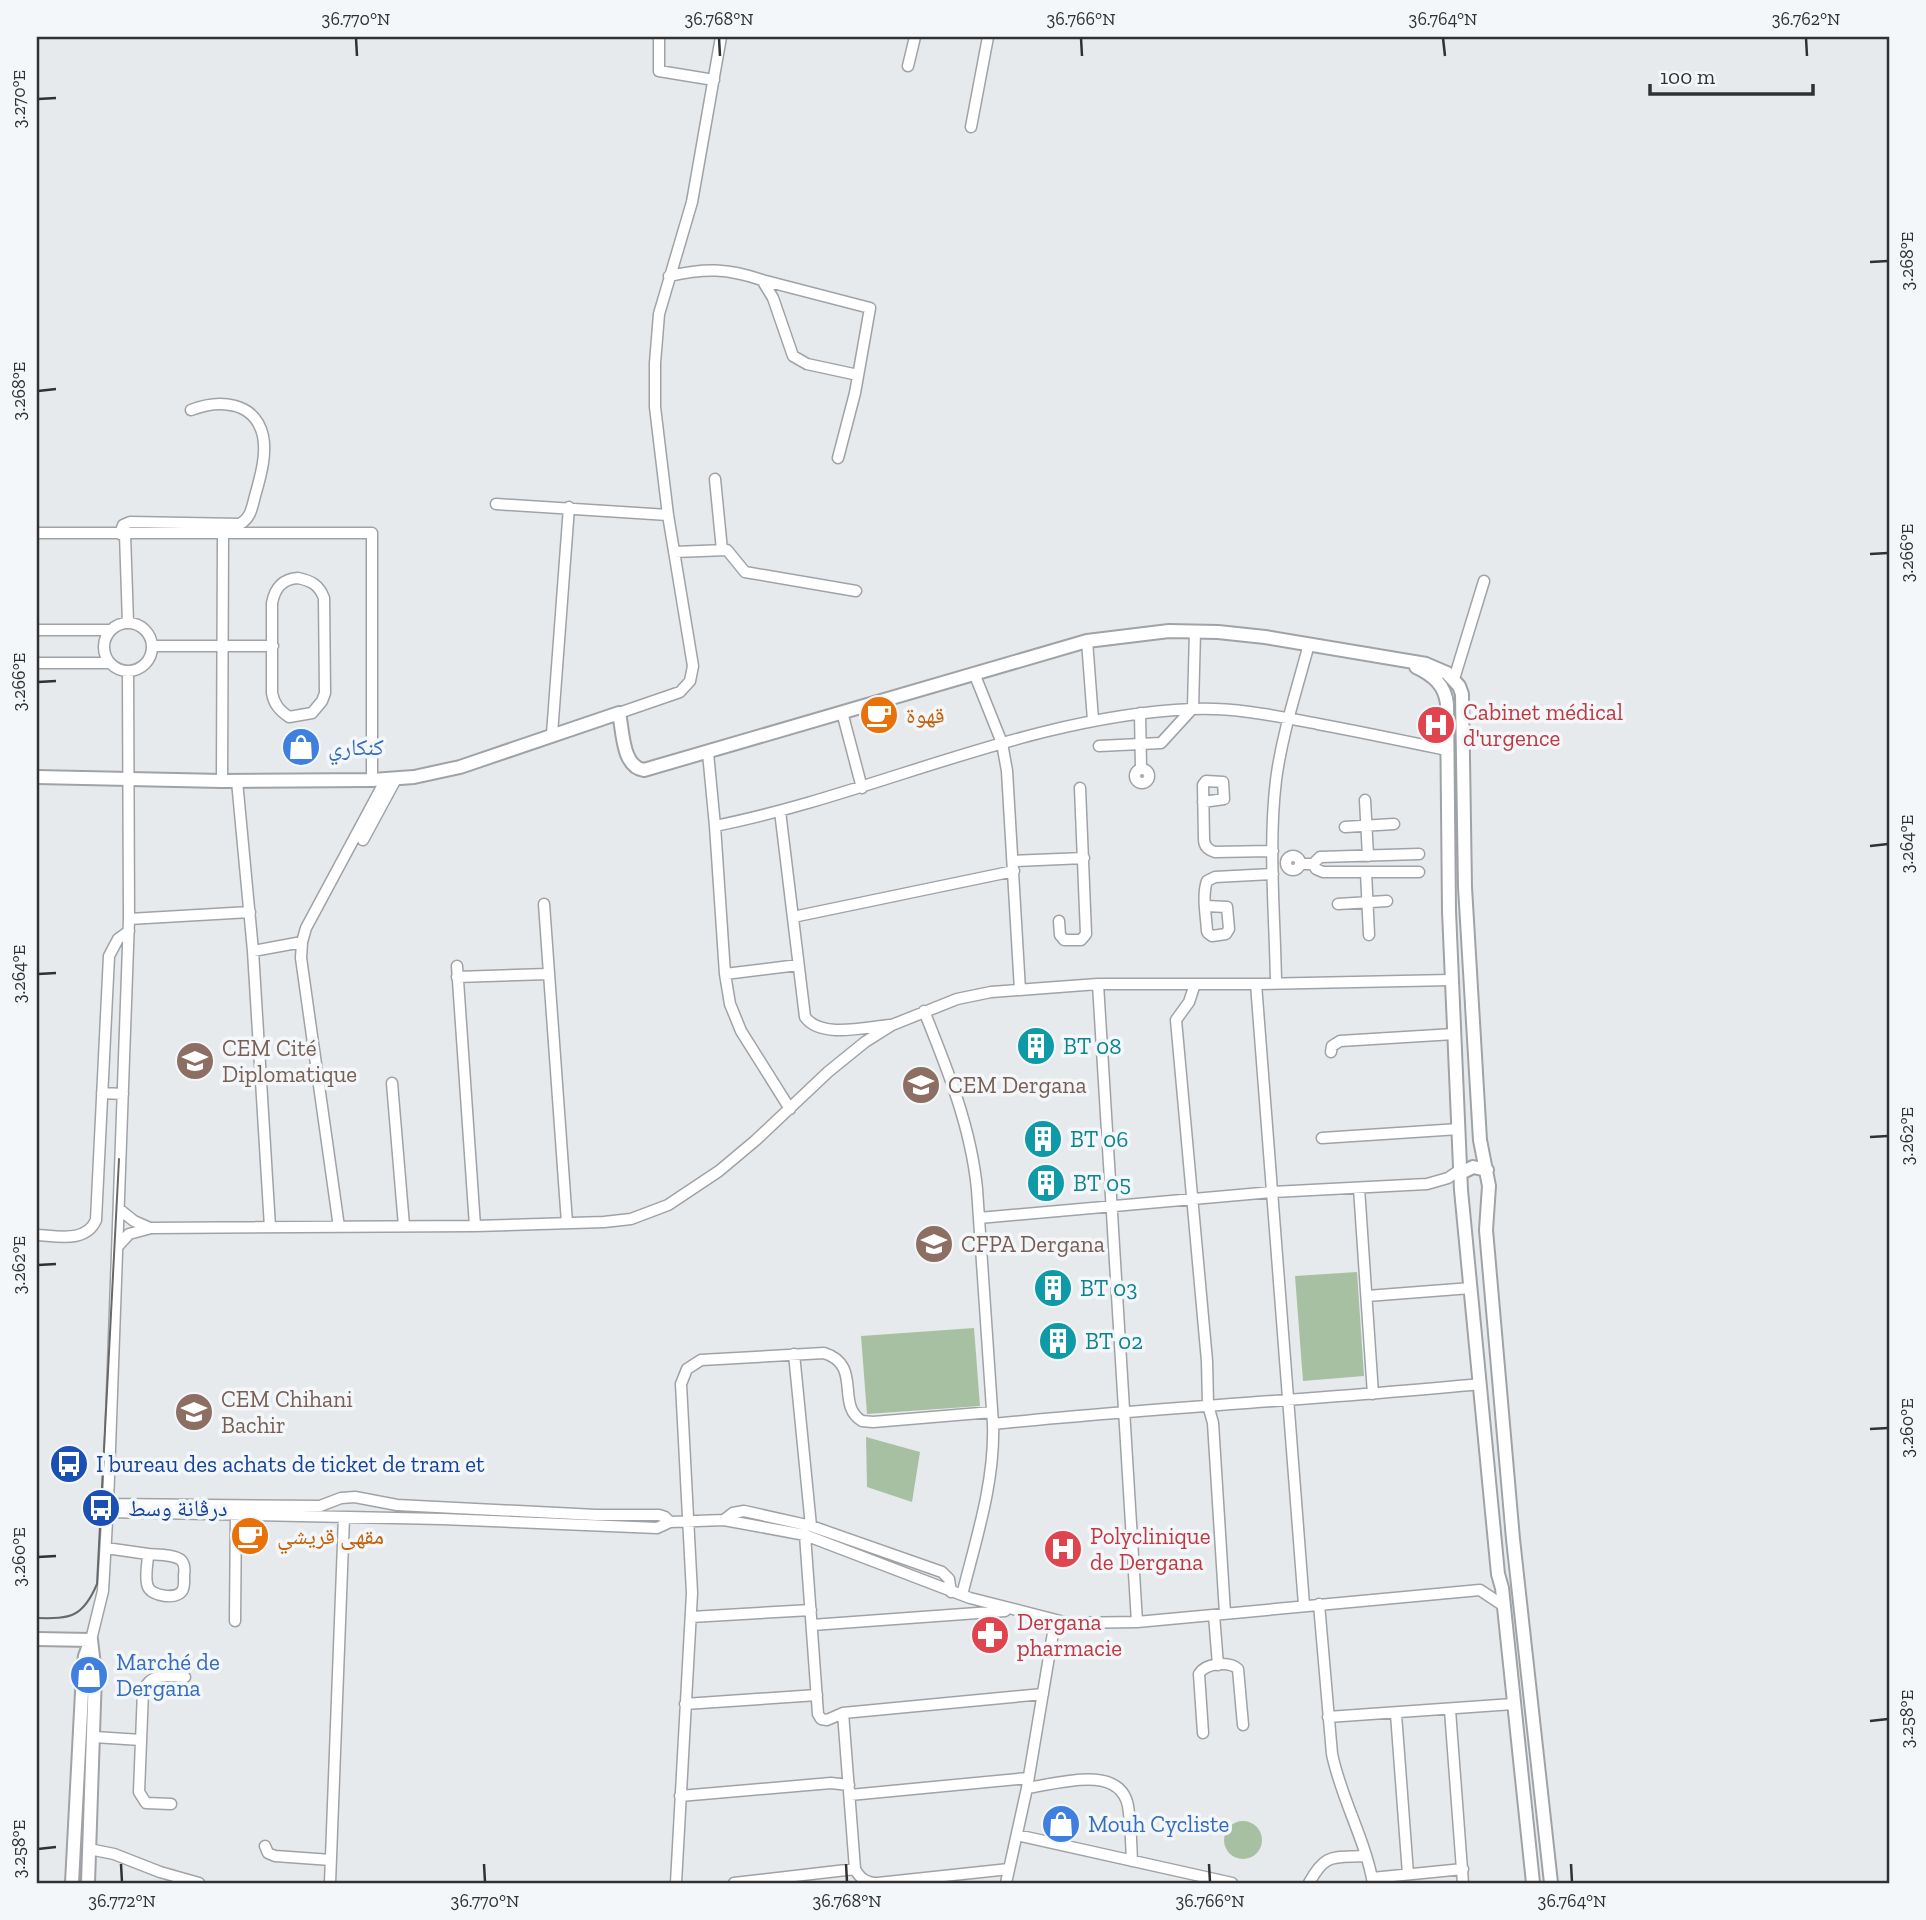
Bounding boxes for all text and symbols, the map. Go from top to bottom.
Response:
text: 36.770°N [322,8,390,30]
text: 36.768°N [684,8,754,30]
text: 36.766°N [1046,8,1116,30]
text: 36.764°N [1409,8,1477,30]
text: 36.762°N [1772,8,1840,30]
scale bar [1650,52,1812,96]
text: 100 m [1660,64,1715,89]
text: 3.270°E [8,70,30,128]
text: 3.268°E [1896,232,1918,290]
text: 3.268°E [8,362,30,420]
text: 3.266°E [1896,524,1918,582]
text: 3.266°E [8,653,30,711]
cafe icon: قهوة [858,694,900,736]
place label: Cabinet médical d'urgence [1463,698,1623,752]
place label: قهوة [906,701,945,729]
hospital icon: Cabinet médical d'urgence [1415,704,1457,746]
shop icon: كنكاري [280,726,322,768]
place label: كنكاري [328,733,384,766]
text: 3.264°E [1896,815,1918,873]
text: 3.264°E [8,945,30,1003]
building icon: BT 08 [1015,1025,1057,1067]
place label: BT 08 [1063,1032,1122,1060]
place label: CEM Cité Diplomatique [222,1034,357,1088]
school or university icon: CEM Cité Diplomatique [174,1040,216,1082]
school or university icon: CEM Dergana [900,1064,942,1106]
place label: CEM Dergana [948,1071,1087,1099]
text: 3.262°E [1896,1107,1918,1165]
building icon: BT 06 [1022,1118,1064,1160]
place label: BT 06 [1070,1125,1128,1153]
building icon: BT 05 [1025,1162,1067,1204]
place label: BT 05 [1073,1169,1131,1197]
school or university icon: CFPA Dergana [913,1223,955,1265]
place label: CFPA Dergana [961,1230,1105,1258]
text: 3.262°E [8,1236,30,1294]
building icon: BT 03 [1032,1267,1074,1309]
place label: BT 03 [1080,1274,1137,1302]
building icon: BT 02 [1037,1320,1079,1362]
place label: BT 02 [1085,1327,1143,1355]
place label: CEM Chihani Bachir [221,1385,353,1439]
school or university icon: CEM Chihani Bachir [173,1391,215,1433]
text: 3.260°E [1896,1398,1918,1458]
bus stop icon: I bureau des achats de ticket de tram et [48,1443,90,1485]
place label: I bureau des achats de ticket de tram et [96,1450,485,1478]
bus stop icon: درڨانة وسط [80,1487,122,1529]
place label: درڨانة وسط [128,1494,228,1522]
cafe icon: مقهى قريشي [229,1515,271,1557]
place label: مقهى قريشي [277,1522,384,1555]
place label: Polyclinique de Dergana [1090,1522,1211,1576]
text: 3.260°E [8,1527,30,1587]
hospital icon: Polyclinique de Dergana [1042,1528,1084,1570]
place label: Dergana pharmacie [1017,1608,1122,1662]
pharmacy icon: Dergana pharmacie [969,1614,1011,1656]
place label: Marché de Dergana [116,1648,220,1702]
shop icon: Marché de Dergana [68,1654,110,1696]
text: 3.258°E [1896,1690,1918,1748]
shop icon: Mouh Cycliste [1040,1803,1082,1845]
place label: Mouh Cycliste [1088,1810,1229,1838]
text: 3.258°E [8,1820,30,1878]
text: 36.772°N [88,1890,156,1912]
text: 36.770°N [451,1890,519,1912]
text: 36.768°N [812,1890,882,1912]
text: 36.766°N [1175,1890,1245,1912]
text: 36.764°N [1538,1890,1606,1912]

